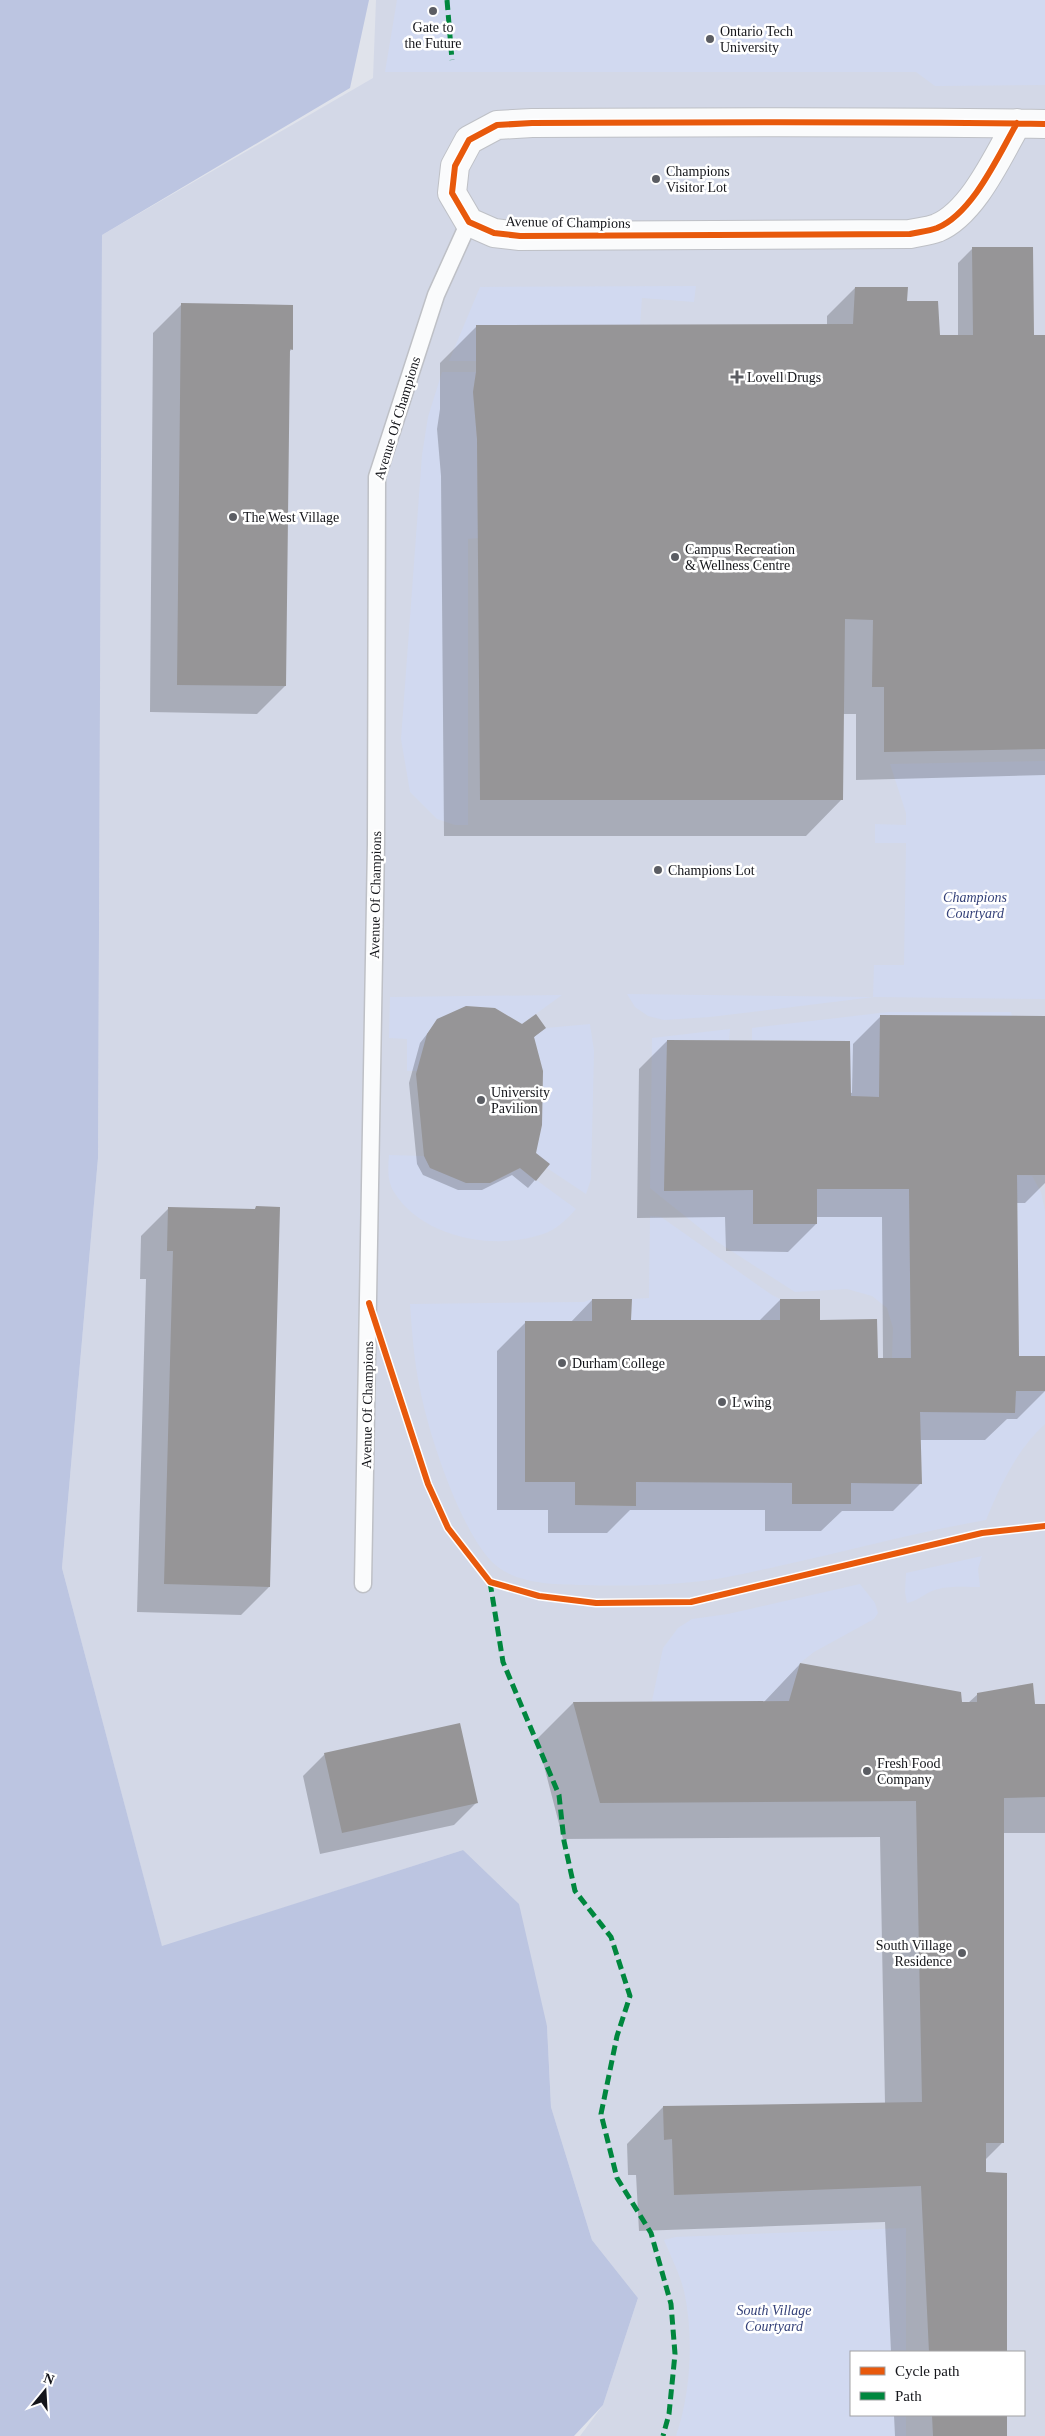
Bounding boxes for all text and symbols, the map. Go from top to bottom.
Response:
marker: Gate to the Future [427,5,439,17]
place label: Gate to the Future [404,20,462,51]
place label: Ontario Tech University [720,24,793,55]
marker: Ontario Tech University [704,33,716,45]
place label: Champions Visitor Lot [666,164,730,195]
marker: Champions Visitor Lot [650,173,662,185]
street label: Avenue of Champions [505,214,631,231]
street label: Avenue Of Champions [372,355,423,482]
place label: Lovell Drugs [747,370,821,385]
marker: Lovell Drugs [731,371,743,383]
place label: The West Village [243,510,339,525]
marker: The West Village [227,511,239,523]
place label: Campus Recreation & Wellness Centre [685,542,795,573]
marker: Campus Recreation & Wellness Centre [669,551,681,563]
street label: Avenue Of Champions [367,831,384,959]
place label: Champions Lot [668,863,755,878]
marker: Champions Lot [652,864,664,876]
park label: Champions Courtyard [943,890,1007,921]
place label: University Pavilion [491,1085,550,1116]
marker: University Pavilion [475,1094,487,1106]
street label: Avenue Of Champions [359,1341,376,1469]
place label: Durham College [572,1356,665,1371]
marker: Durham College [556,1357,568,1369]
place label: L wing [732,1395,772,1410]
marker: L wing [716,1396,728,1408]
place label: Fresh Food Company [877,1756,940,1787]
marker: Fresh Food Company [861,1765,873,1777]
place label: South Village Residence [876,1938,952,1969]
marker: South Village Residence [956,1947,968,1959]
park label: South Village Courtyard [737,2303,811,2334]
legend [850,2351,1025,2416]
text: Cycle path [895,2363,960,2379]
north arrow [20,2366,70,2416]
text: N [42,2370,56,2388]
text: Path [895,2388,922,2404]

